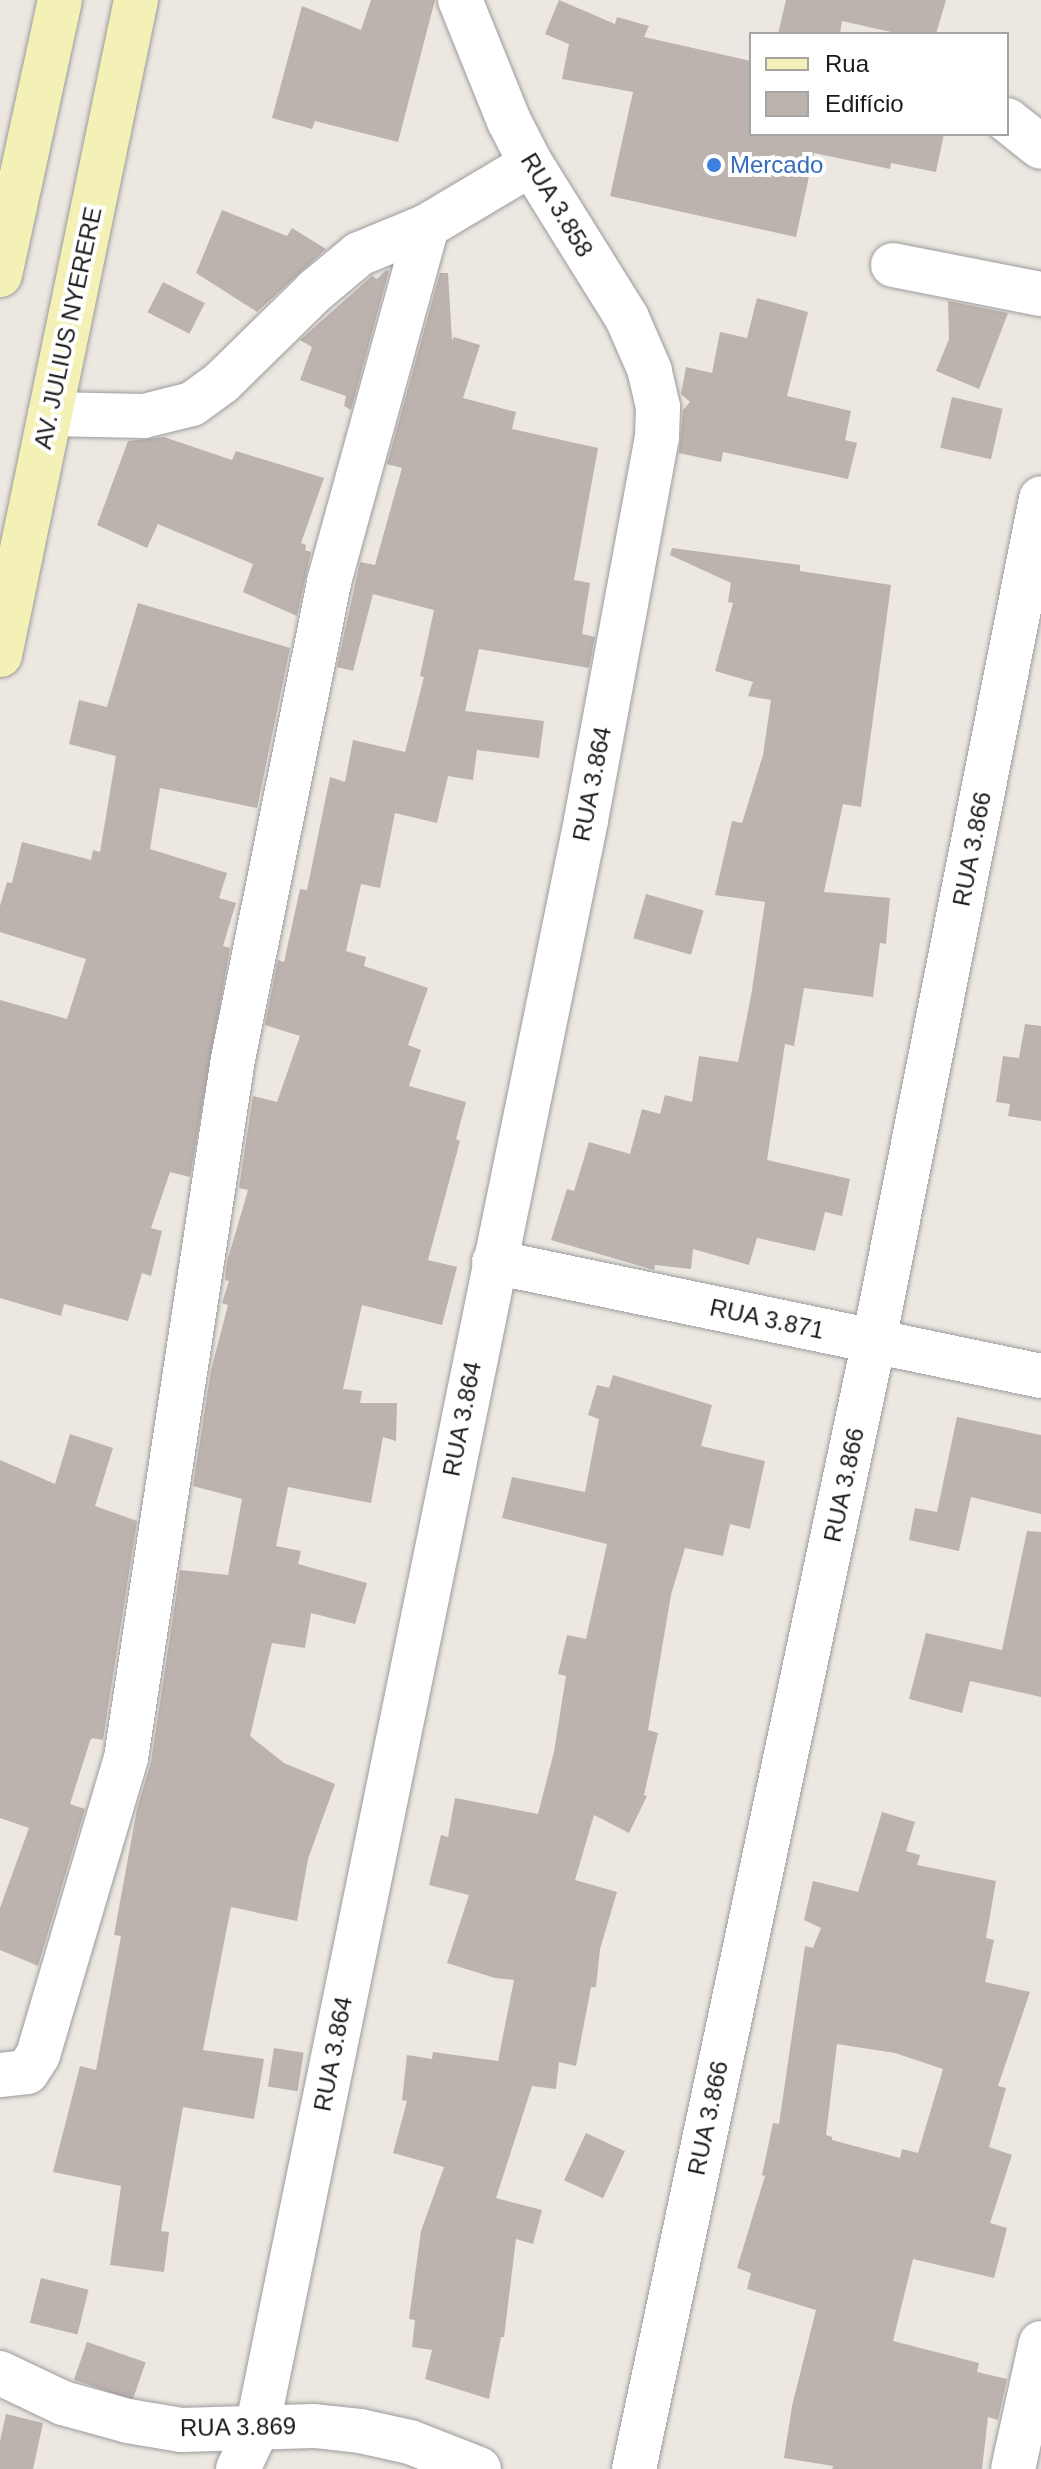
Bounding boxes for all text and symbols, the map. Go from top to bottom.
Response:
legend [749,32,1009,136]
text: Rua [825,50,869,77]
text: Edifício [825,90,904,117]
street label: RUA 3.858 [514,147,600,263]
place label: Mercado [730,151,823,179]
marker: Mercado [705,156,723,174]
street label: AV. JULIUS NYERERE [28,204,108,452]
street label: RUA 3.864 [567,724,617,844]
street label: RUA 3.866 [947,789,997,909]
street label: RUA 3.871 [707,1293,827,1345]
street label: RUA 3.864 [437,1359,487,1479]
street label: RUA 3.866 [818,1425,870,1545]
street label: RUA 3.864 [308,1994,358,2114]
street label: RUA 3.866 [682,2058,734,2178]
street label: RUA 3.869 [179,2412,297,2442]

